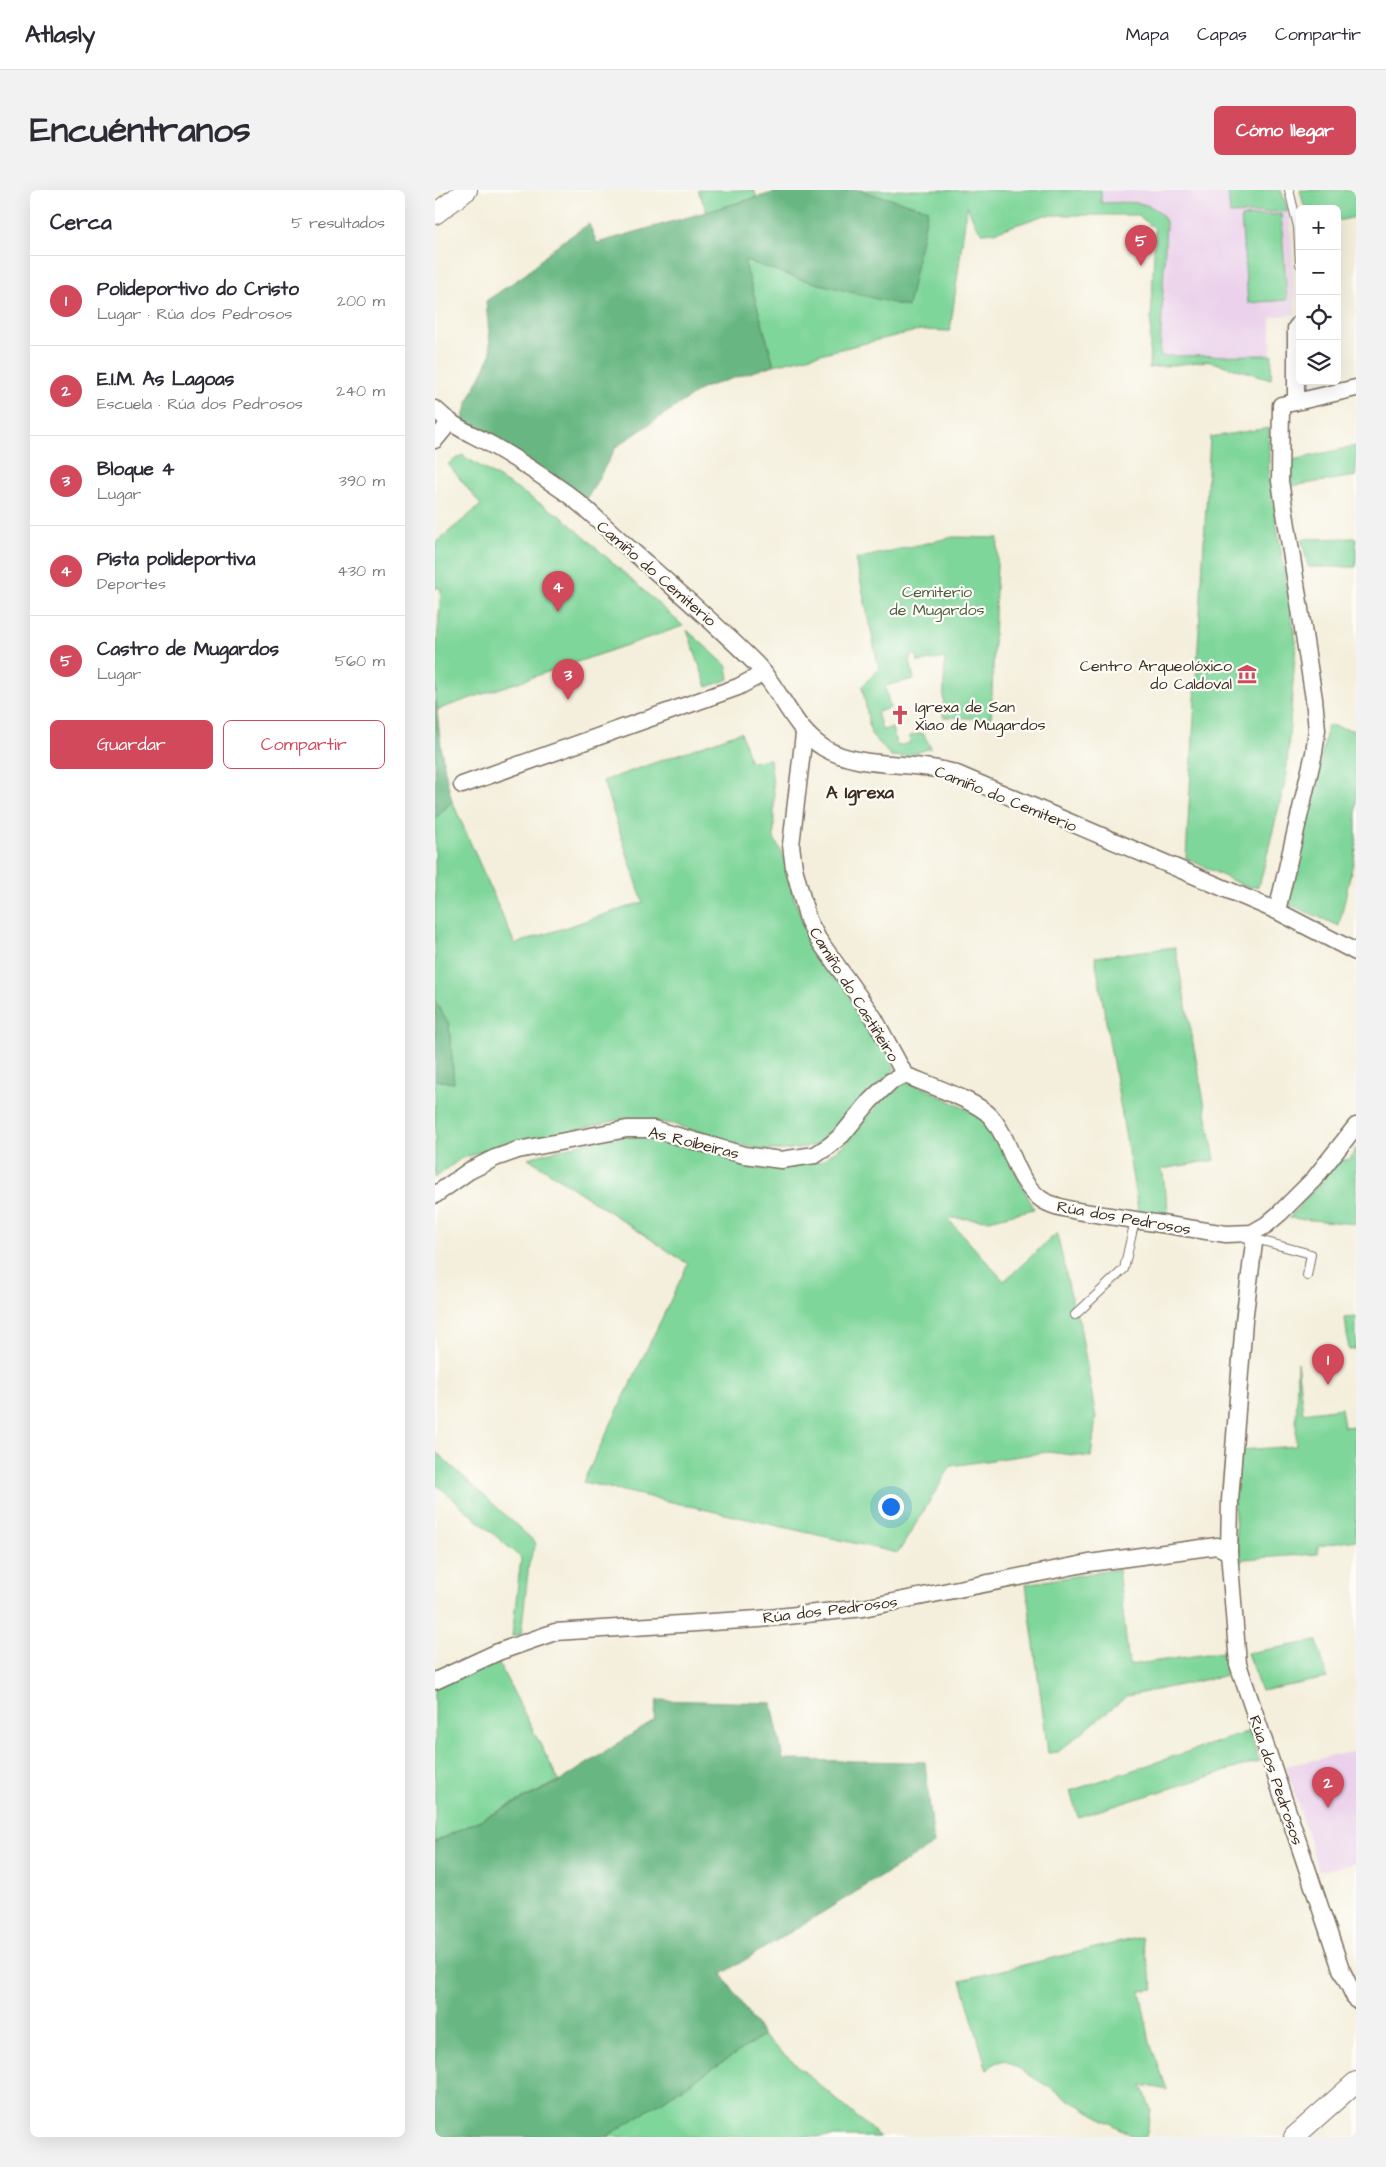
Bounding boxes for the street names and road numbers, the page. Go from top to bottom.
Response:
street label: Camiño do Cemiterio [592,516,721,632]
street label: Camiño do Cemiterio [931,760,1080,838]
street label: Camiño do Castiñeiro [804,923,904,1066]
street label: As Roibeiras [646,1121,741,1165]
street label: Rúa dos Pedrosos [1055,1195,1193,1241]
street label: Rúa dos Pedrosos [761,1591,899,1629]
street label: Rúa dos Pedrosos [1244,1713,1309,1848]

